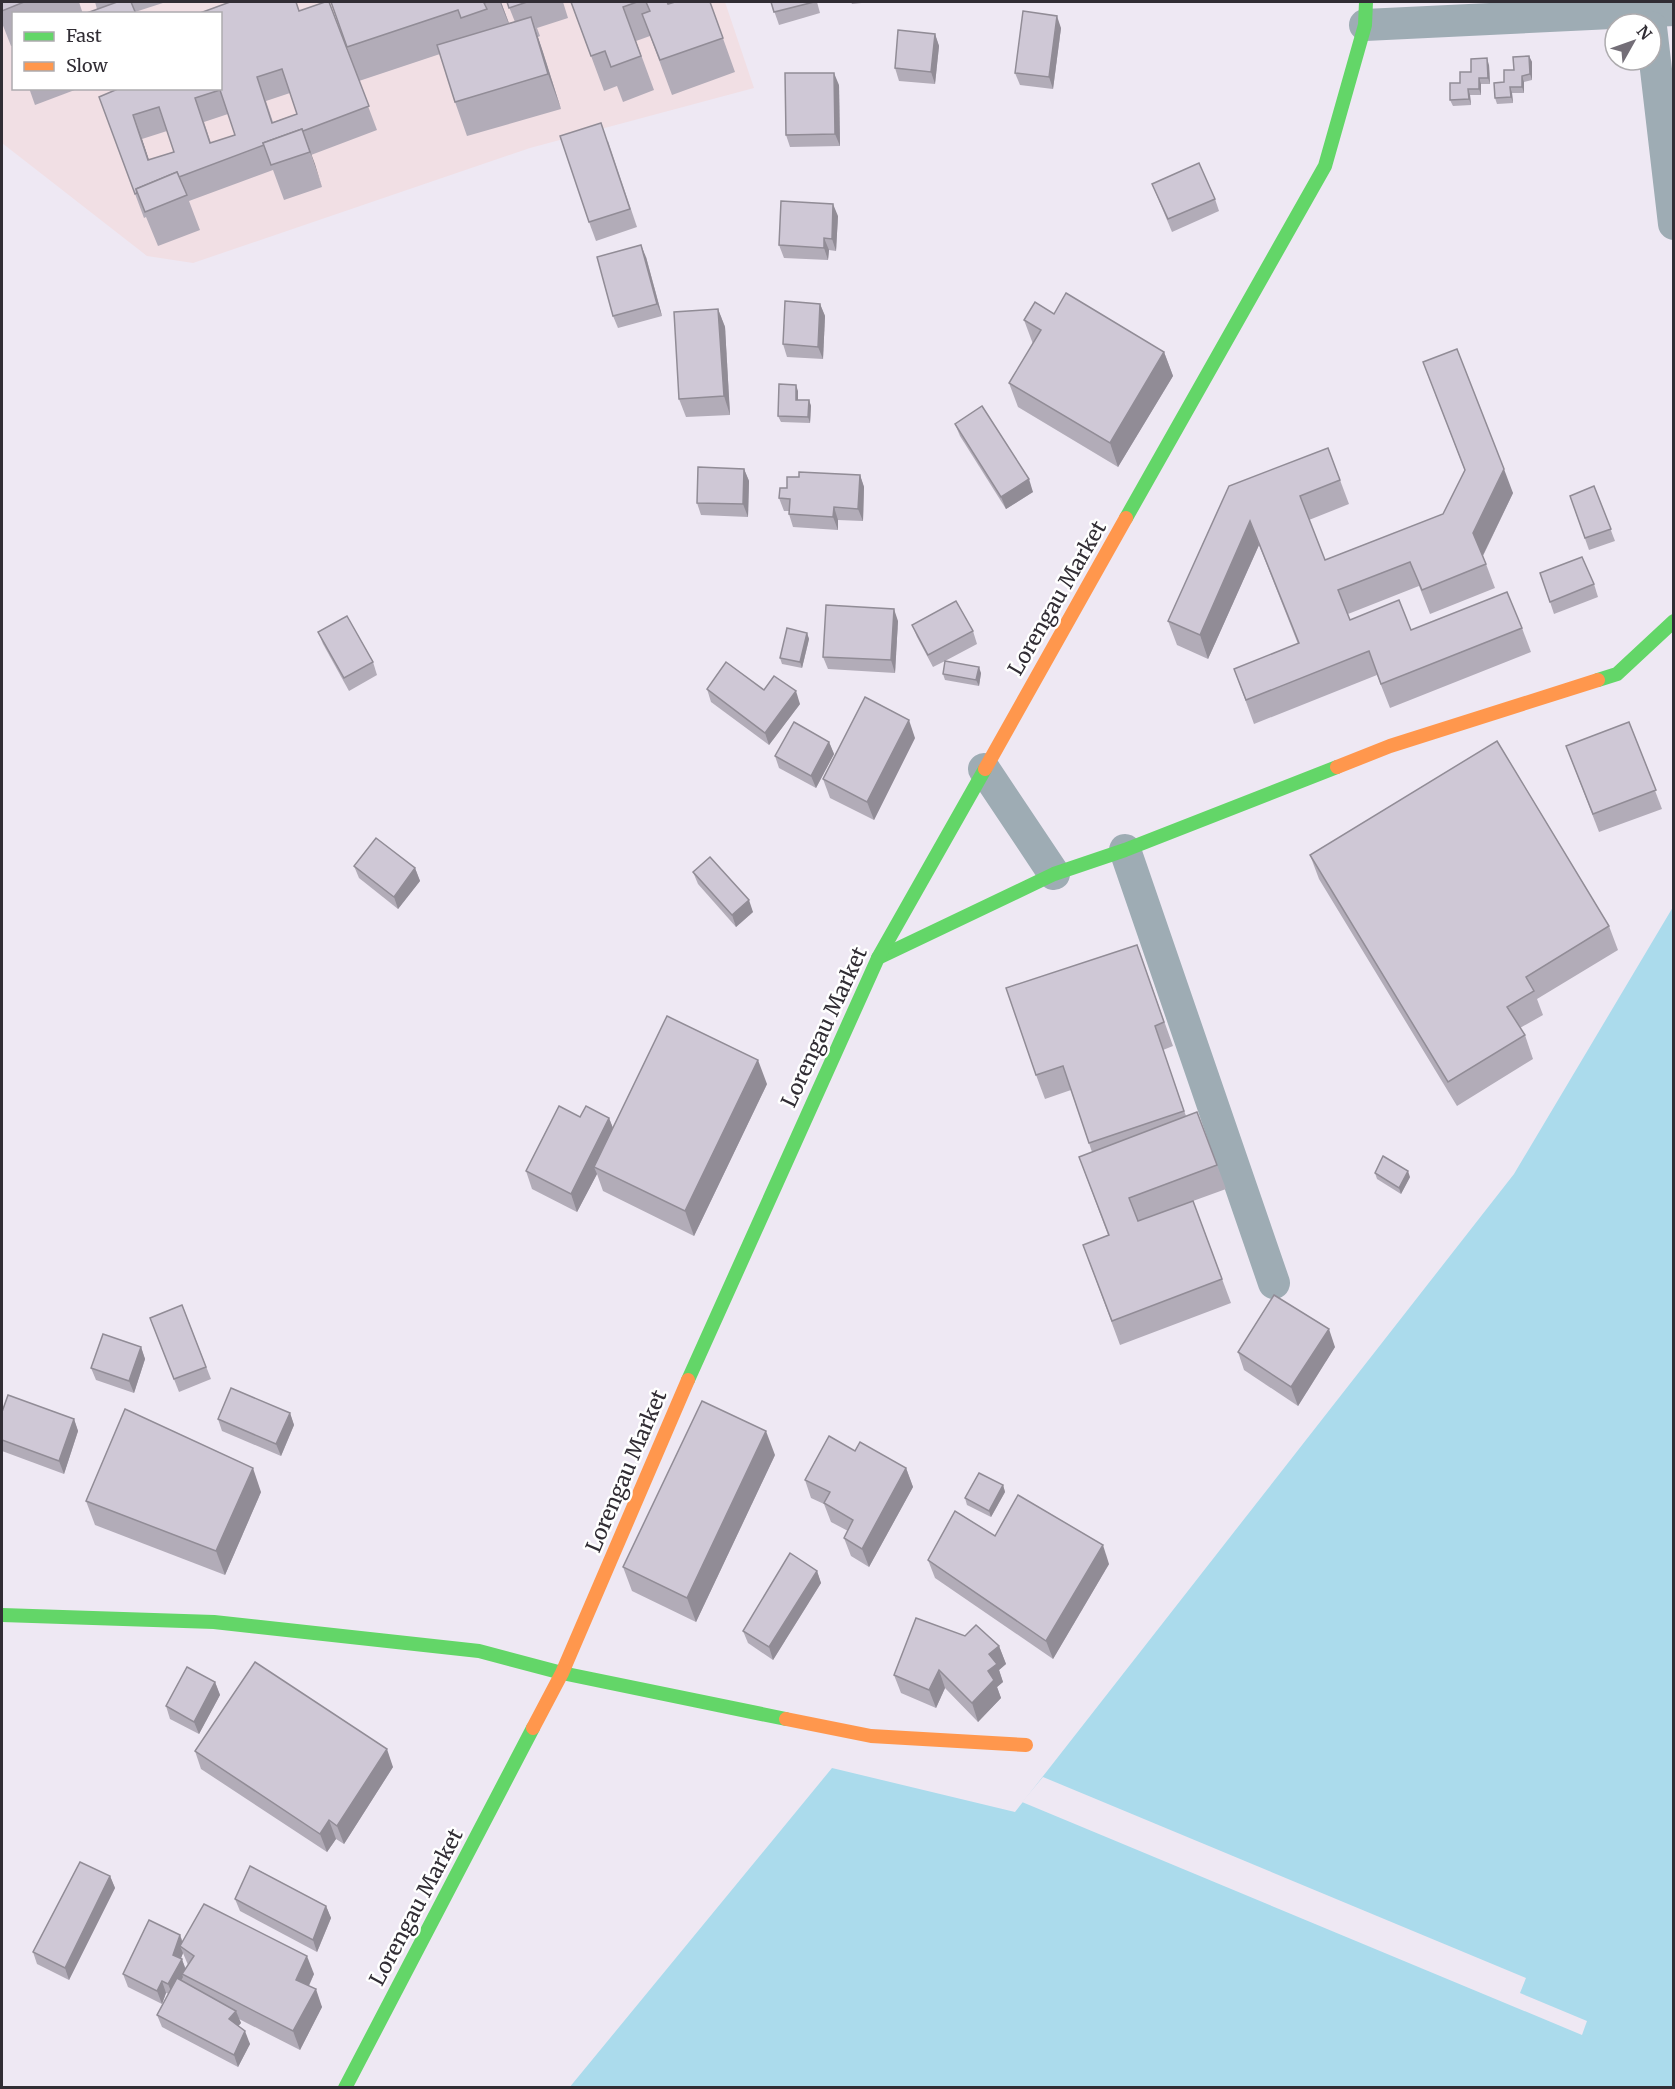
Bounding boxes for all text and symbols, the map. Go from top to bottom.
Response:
legend [12,12,222,90]
north arrow [1603,12,1663,72]
text: N [1633,21,1656,44]
text: Fast [66,24,102,47]
text: Slow [66,54,109,77]
street label: Lorengau Market [1002,516,1112,680]
street label: Lorengau Market [775,943,873,1111]
street label: Lorengau Market [580,1386,672,1556]
street label: Lorengau Market [363,1824,469,1990]

